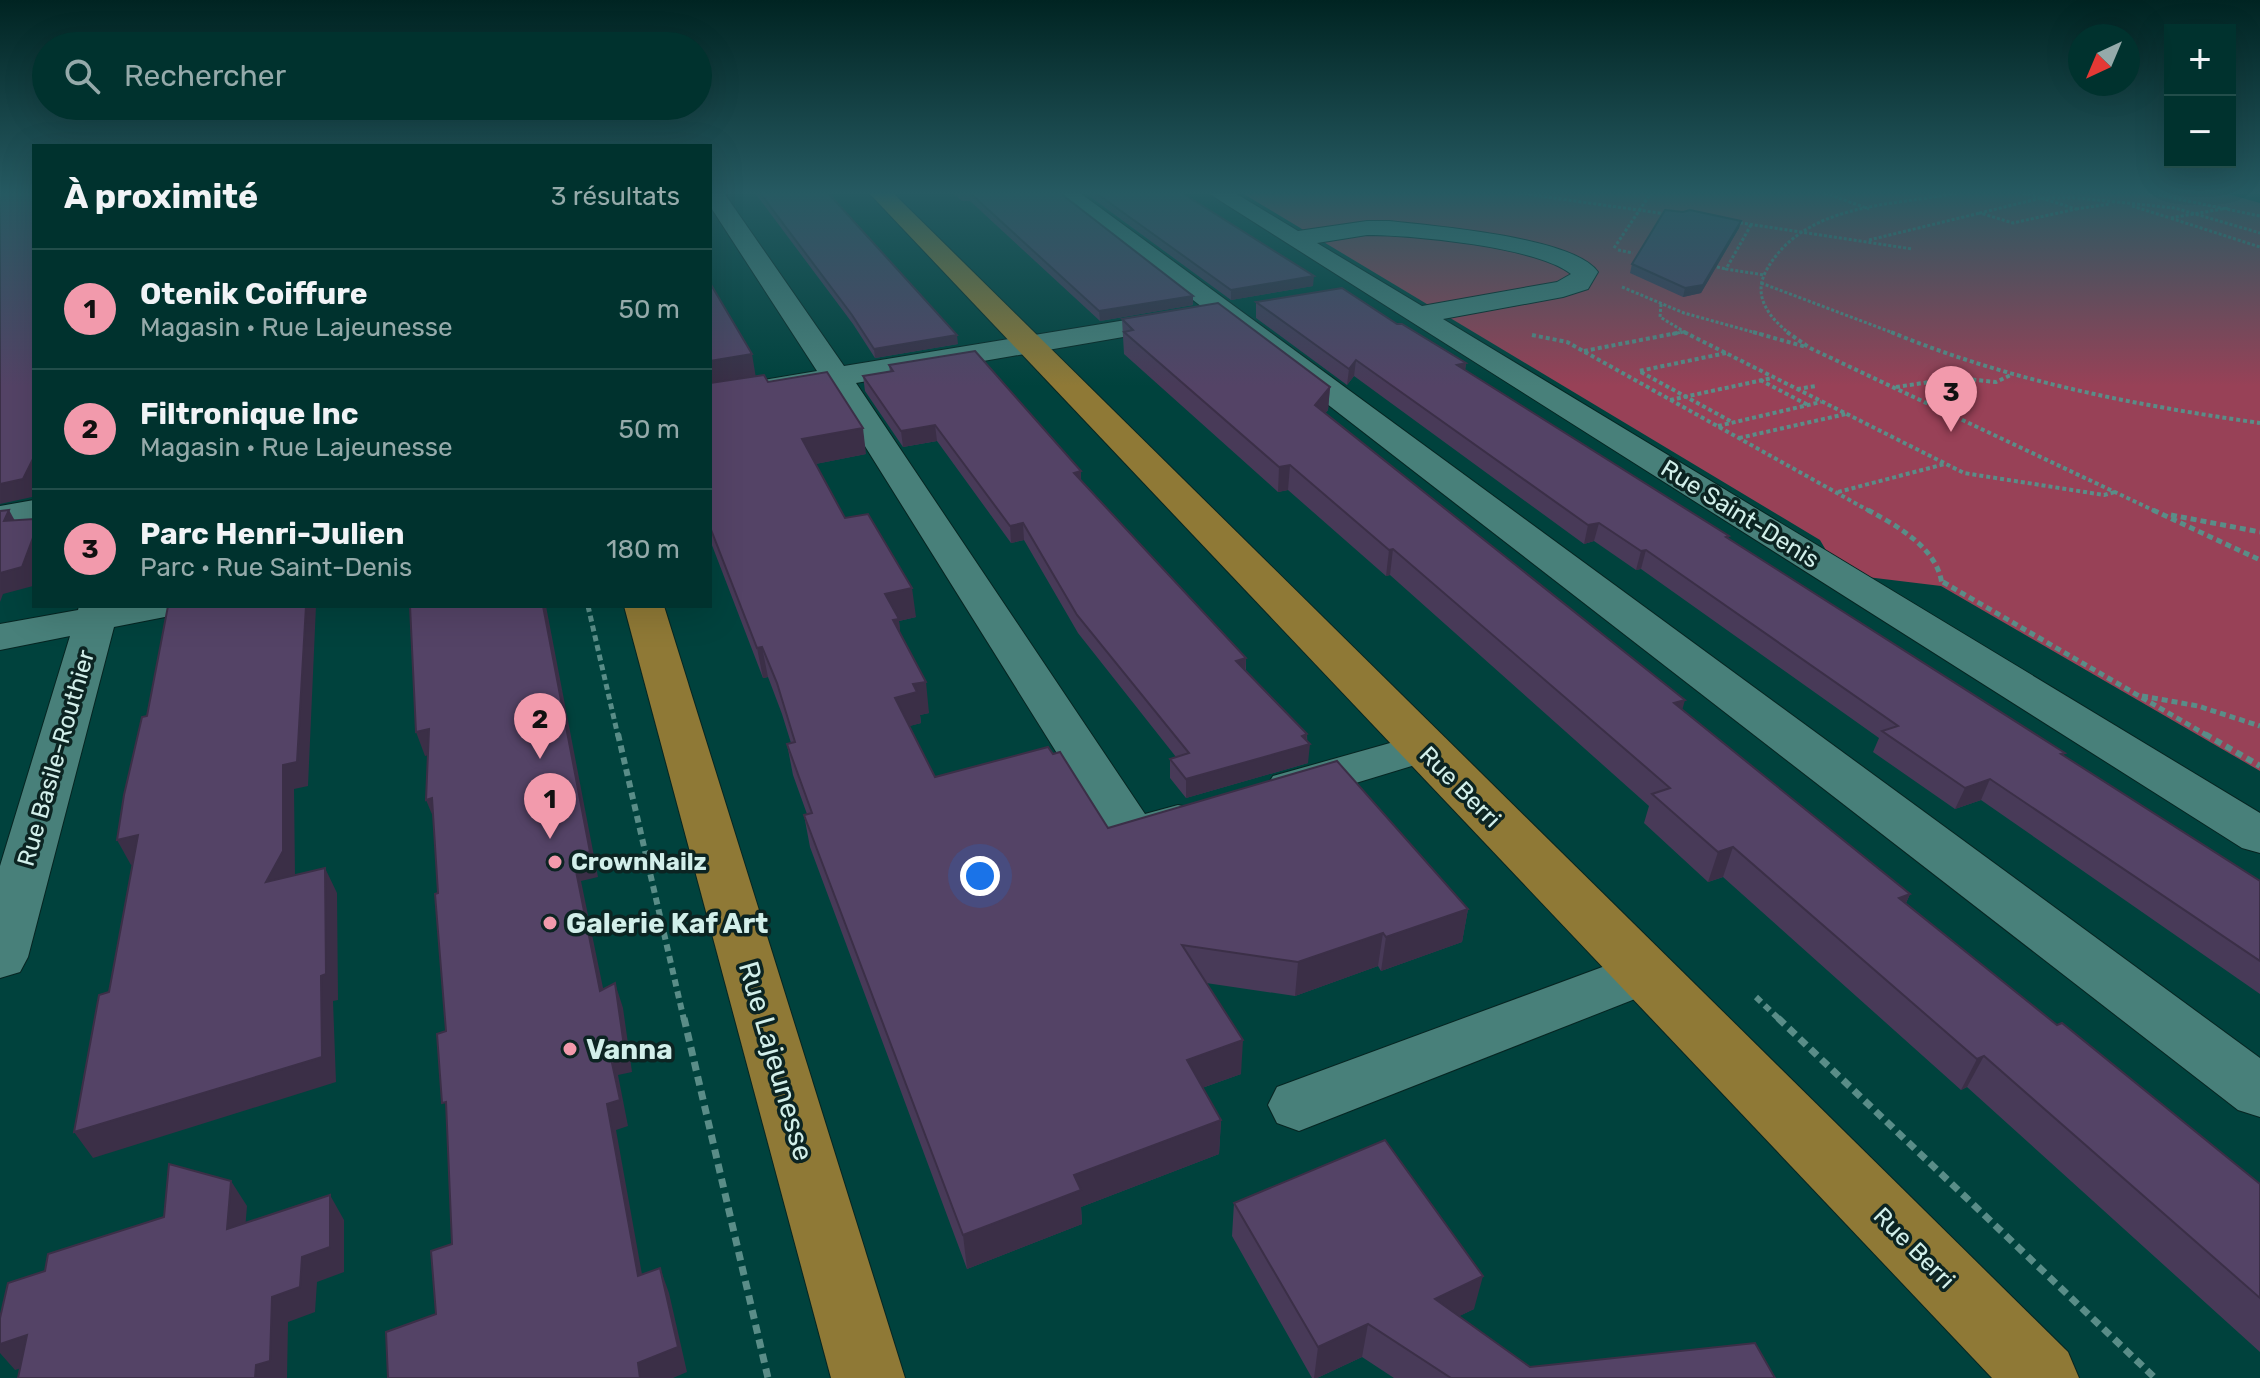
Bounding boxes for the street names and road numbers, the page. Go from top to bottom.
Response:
street label: Rue Saint-Denis [1656,454,1824,574]
street label: Rue Basile-Routhier [12,647,100,869]
street label: Rue Berri [1414,741,1506,833]
street label: Rue Lajeunesse [732,958,820,1164]
street label: Rue Berri [1868,1202,1960,1294]

